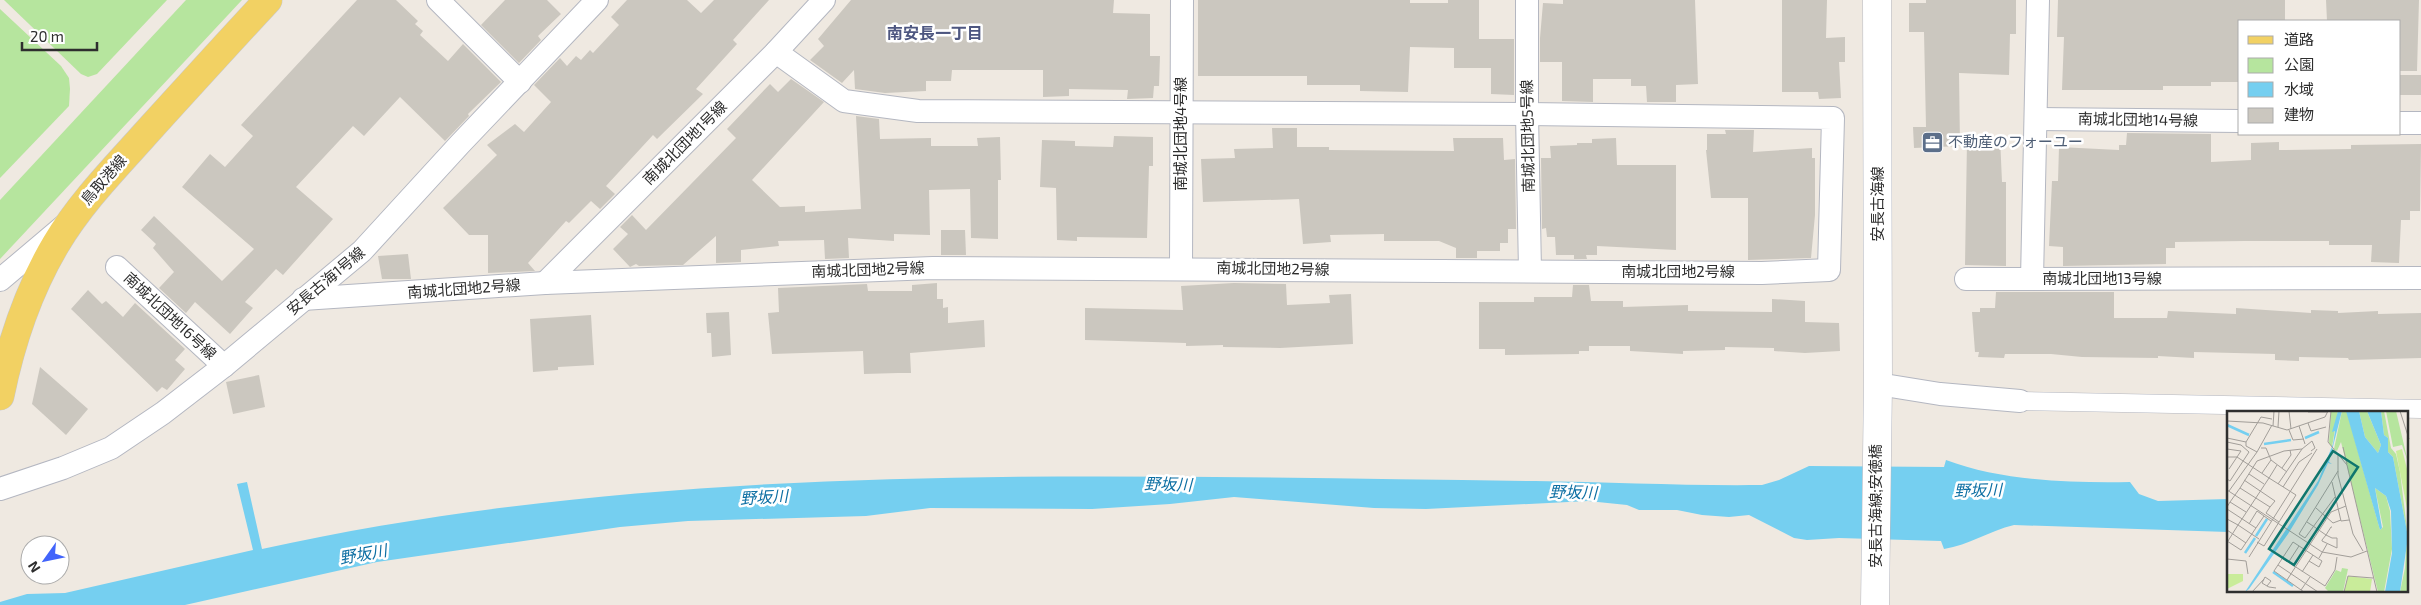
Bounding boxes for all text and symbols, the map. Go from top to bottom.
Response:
scale bar [22,20,98,52]
legend [2238,20,2401,135]
district label: 南安長一丁目 [887,23,983,42]
text: 20 m [30,27,64,45]
text: 道路 [2284,30,2314,48]
text: 公園 [2284,55,2314,73]
street label: 南城北団地4号線 [1171,77,1189,191]
street label: 南城北団地5号線 [1517,79,1537,193]
text: 水域 [2284,80,2314,98]
street label: 南城北団地1号線 [639,97,730,188]
text: 建物 [2284,105,2314,123]
street label: 南城北団地14号線 [2078,109,2198,129]
office icon: 不動産のフォーユー [1920,130,1944,154]
place label: 不動産のフォーユー [1948,132,2083,150]
street label: 鳥取港線 [77,151,130,208]
street label: 安長古海線 [1868,166,1886,242]
street label: 安長古海1号線 [283,242,368,318]
street label: 南城北団地2号線 [811,258,925,280]
street label: 南城北団地2号線 [1216,258,1330,278]
street label: 南城北団地2号線 [1621,262,1735,280]
street label: 南城北団地16号線 [121,268,221,363]
street label: 南城北団地13号線 [2042,269,2162,287]
street label: 南城北団地2号線 [407,275,521,301]
inset map [2227,411,2408,592]
street label: 安長古海線;安徳橋 [1866,444,1884,568]
water label: 野坂川 [1144,474,1194,493]
water label: 野坂川 [1954,480,2004,499]
water label: 野坂川 [1549,482,1599,501]
water label: 野坂川 [740,486,790,507]
north arrow [20,535,70,585]
water label: 野坂川 [338,540,390,567]
text: N [24,558,44,576]

